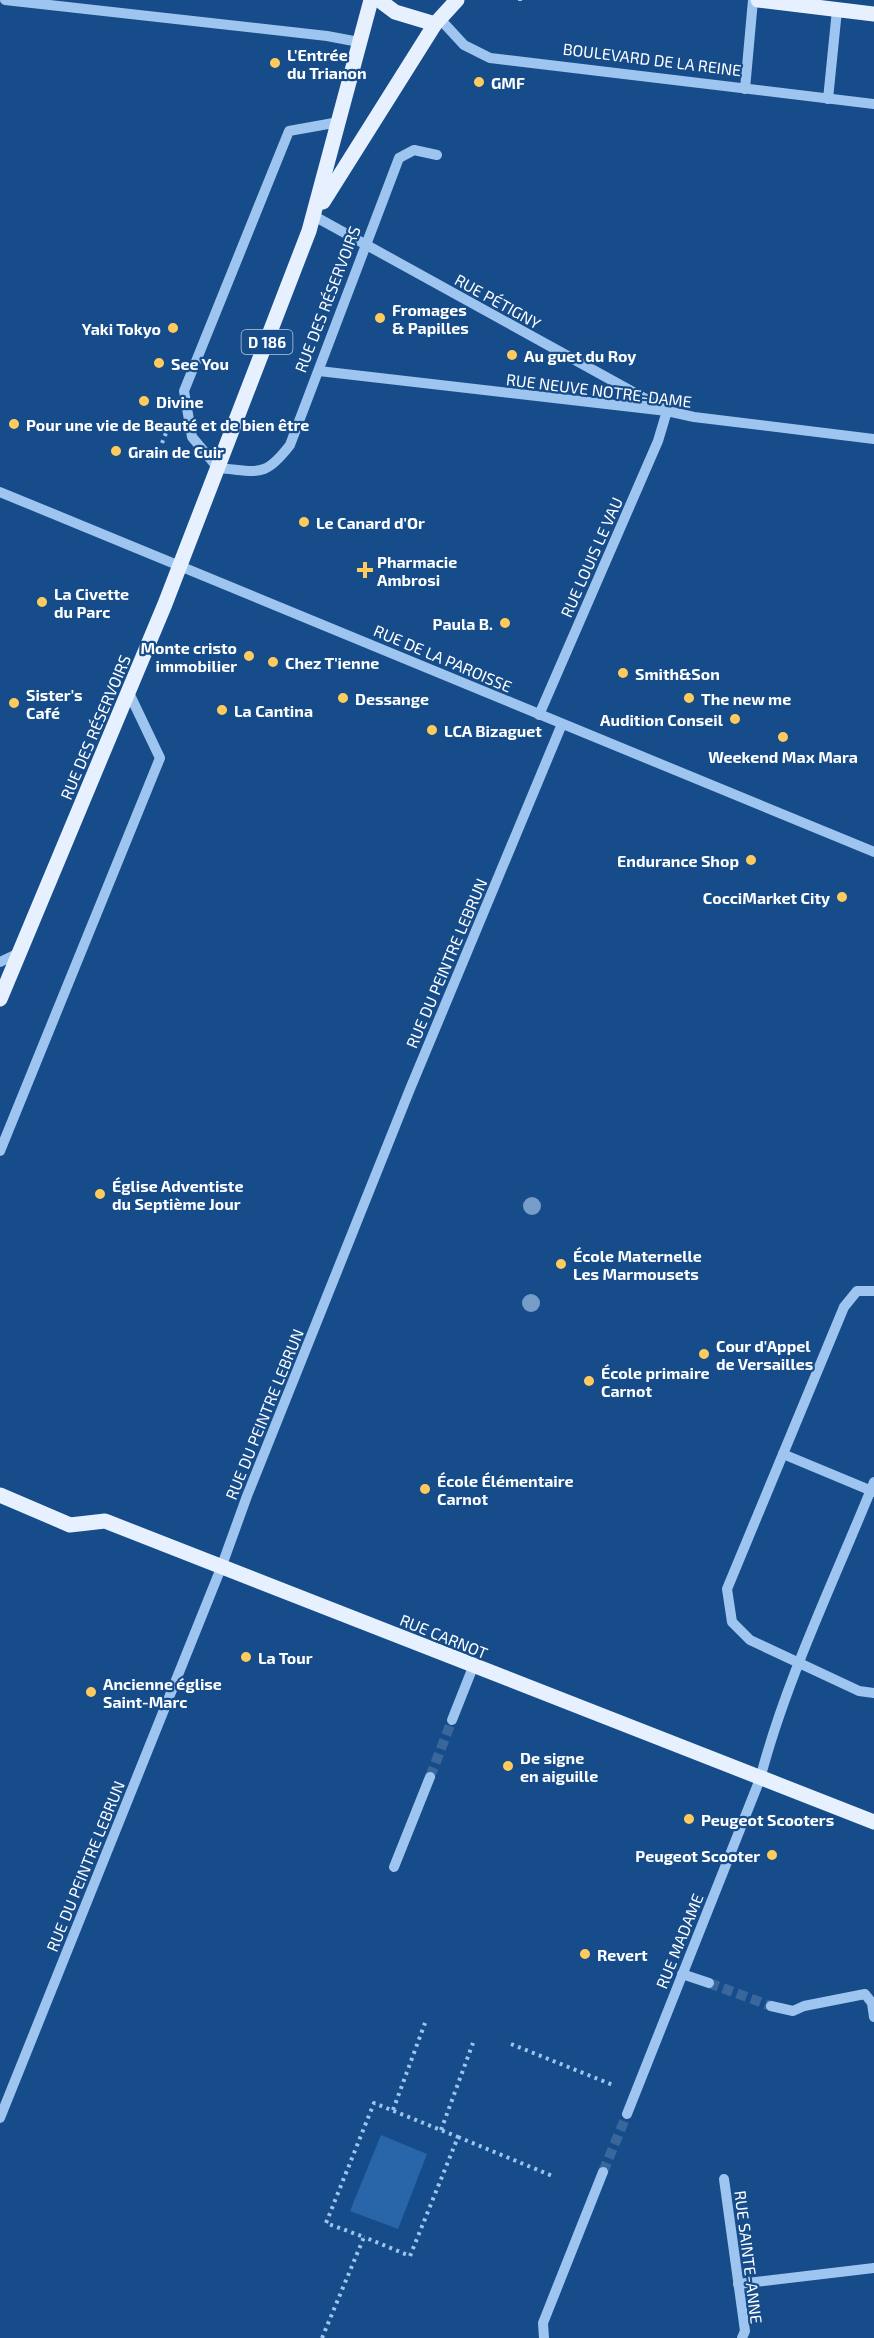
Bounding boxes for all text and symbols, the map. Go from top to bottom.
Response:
street label: BOULEVARD DE LA REINE [562,39,742,79]
place label: L'Entrée du Trianon [287,45,367,82]
marker: L'Entrée du Trianon [268,56,282,70]
place label: GMF [491,73,525,92]
marker: GMF [472,75,486,89]
street label: RUE DES RÉSERVOIRS [290,223,364,375]
street label: RUE PÉTIGNY [452,270,544,332]
place label: Fromages & Papilles [392,300,469,337]
marker: Fromages & Papilles [373,311,387,325]
place label: Yaki Tokyo [82,319,161,339]
marker: Yaki Tokyo [166,321,180,335]
road number: D 186 [242,330,292,354]
place label: Au guet du Roy [524,346,636,366]
marker: Au guet du Roy [505,348,519,362]
place label: See You [171,354,229,373]
marker: See You [152,356,166,370]
street label: RUE NEUVE NOTRE-DAME [505,369,693,411]
place label: Divine [156,392,203,411]
marker: Divine [137,394,151,408]
place label: Pour une vie de Beauté et de bien être [26,415,309,434]
marker: Pour une vie de Beauté et de bien être [7,417,21,431]
place label: Grain de Cuir [128,442,224,461]
marker: Grain de Cuir [109,444,123,458]
street label: RUE LOUIS LE VAU [556,494,626,620]
place label: Le Canard d'Or [316,513,425,532]
marker: Le Canard d'Or [297,515,311,529]
place label: Pharmacie Ambrosi [377,552,457,589]
marker: Pharmacie Ambrosi [358,563,372,577]
place label: La Civette du Parc [54,584,129,621]
marker: La Civette du Parc [35,595,49,609]
place label: Paula B. [433,614,493,633]
marker: Paula B. [498,616,512,630]
street label: RUE DE LA PAROISSE [371,620,515,696]
place label: Monte cristo immobilier [140,638,237,675]
marker: Monte cristo immobilier [242,649,256,663]
street label: RUE DES RÉSERVOIRS [56,652,134,802]
place label: Chez T'ienne [285,653,379,672]
marker: Chez T'ienne [266,655,280,669]
place label: Smith&Son [635,664,720,683]
marker: Smith&Son [616,666,630,680]
place label: Sister's Café [26,685,83,722]
place label: Dessange [355,689,429,708]
place label: The new me [701,689,791,708]
marker: Dessange [336,691,350,705]
marker: The new me [682,691,696,705]
marker: Sister's Café [7,696,21,710]
place label: La Cantina [234,701,313,720]
marker: La Cantina [215,703,229,717]
place label: Audition Conseil [600,710,724,729]
marker: Audition Conseil [728,712,742,726]
place label: LCA Bizaguet [444,721,542,740]
marker: LCA Bizaguet [425,723,439,737]
marker: Weekend Max Mara [776,730,790,744]
place label: Weekend Max Mara [708,747,858,766]
place label: Endurance Shop [617,851,739,870]
marker: Endurance Shop [744,853,758,867]
street label: RUE DU PEINTRE LEBRUN [402,875,490,1051]
place label: CocciMarket City [703,888,830,908]
marker: CocciMarket City [835,890,849,904]
place label: Église Adventiste du Septième Jour [112,1176,243,1213]
marker: Église Adventiste du Septième Jour [93,1187,107,1201]
place label: École Maternelle Les Marmousets [573,1246,702,1283]
marker: École Maternelle Les Marmousets [554,1257,568,1271]
street label: RUE DU PEINTRE LEBRUN [221,1326,307,1502]
place label: Cour d'Appel de Versailles [716,1336,813,1373]
marker: Cour d'Appel de Versailles [697,1347,711,1361]
place label: École primaire Carnot [601,1363,710,1400]
marker: École primaire Carnot [582,1374,596,1388]
place label: École Élémentaire Carnot [437,1471,574,1508]
marker: École Élémentaire Carnot [418,1482,432,1496]
street label: RUE CARNOT [397,1610,491,1662]
place label: La Tour [258,1648,313,1667]
marker: La Tour [239,1650,253,1664]
place label: Ancienne église Saint-Marc [103,1674,222,1711]
marker: Ancienne église Saint-Marc [84,1685,98,1699]
place label: De signe en aiguille [520,1748,598,1785]
marker: De signe en aiguille [501,1759,515,1773]
street label: RUE DU PEINTRE LEBRUN [42,1778,128,1954]
place label: Peugeot Scooters [701,1810,834,1829]
marker: Peugeot Scooters [682,1812,696,1826]
place label: Peugeot Scooter [635,1846,760,1865]
marker: Peugeot Scooter [765,1848,779,1862]
street label: RUE MADAME [651,1891,707,1991]
place label: Revert [597,1945,648,1964]
marker: Revert [578,1947,592,1961]
street label: RUE SAINTE-ANNE [731,2189,767,2325]

